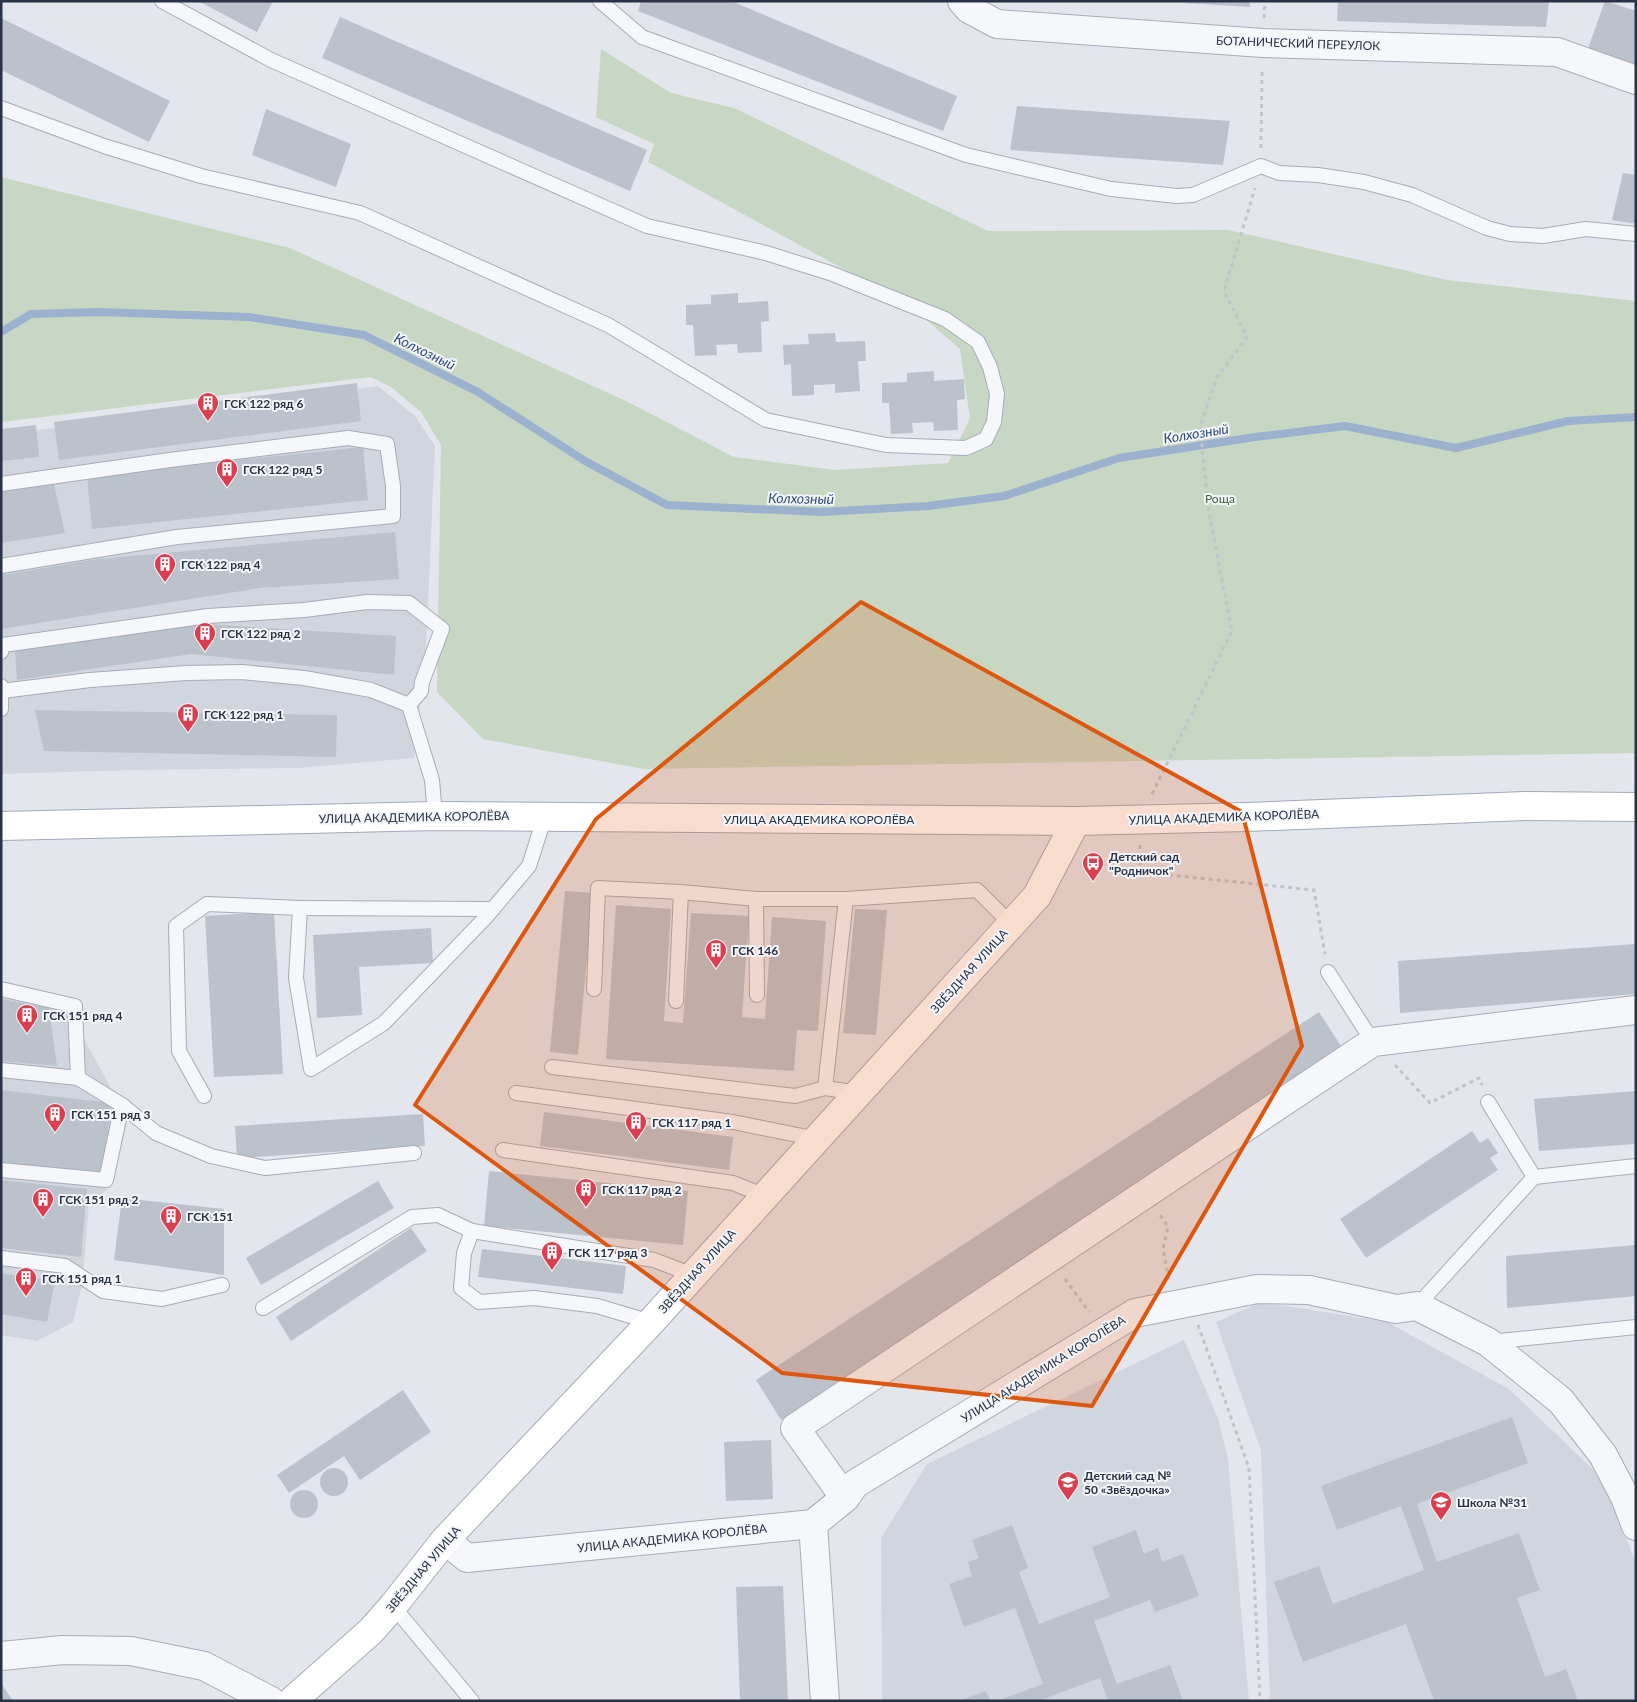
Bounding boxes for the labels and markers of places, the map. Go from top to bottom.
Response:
building icon: ГСК 122 ряд 6 [196,391,220,422]
place label: ГСК 122 ряд 6 [224,396,304,411]
building icon: ГСК 122 ряд 5 [215,457,239,488]
place label: ГСК 122 ряд 5 [243,462,323,477]
building icon: ГСК 122 ряд 4 [153,552,177,583]
place label: ГСК 122 ряд 4 [181,557,261,572]
building icon: ГСК 122 ряд 2 [193,621,217,652]
place label: ГСК 122 ряд 2 [221,626,301,641]
building icon: ГСК 122 ряд 1 [176,702,200,733]
place label: ГСК 122 ряд 1 [204,707,284,722]
place label: Детский сад "Родничок" [1109,849,1180,878]
bus stop icon: Детский сад "Родничок" [1081,851,1105,882]
building icon: ГСК 146 [704,938,728,969]
place label: ГСК 146 [732,943,778,958]
building icon: ГСК 151 ряд 4 [15,1003,39,1034]
place label: ГСК 151 ряд 4 [43,1008,123,1023]
building icon: ГСК 151 ряд 3 [43,1102,67,1133]
place label: ГСК 151 ряд 3 [71,1107,151,1122]
building icon: ГСК 117 ряд 1 [624,1110,648,1141]
place label: ГСК 117 ряд 1 [652,1115,732,1130]
building icon: ГСК 117 ряд 2 [574,1177,598,1208]
place label: ГСК 117 ряд 2 [602,1182,682,1197]
building icon: ГСК 151 ряд 2 [31,1187,55,1218]
place label: ГСК 151 ряд 2 [59,1192,139,1207]
building icon: ГСК 151 [159,1204,183,1235]
place label: ГСК 151 [187,1209,233,1224]
building icon: ГСК 117 ряд 3 [540,1240,564,1271]
place label: ГСК 117 ряд 3 [568,1245,648,1260]
building icon: ГСК 151 ряд 1 [14,1266,38,1297]
place label: ГСК 151 ряд 1 [42,1271,122,1286]
place label: Детский сад № 50 «Звёздочка» [1084,1468,1171,1497]
school or university icon: Детский сад № 50 «Звёздочка» [1056,1470,1080,1501]
school or university icon: Школа №31 [1429,1490,1453,1521]
place label: Школа №31 [1457,1495,1527,1510]

